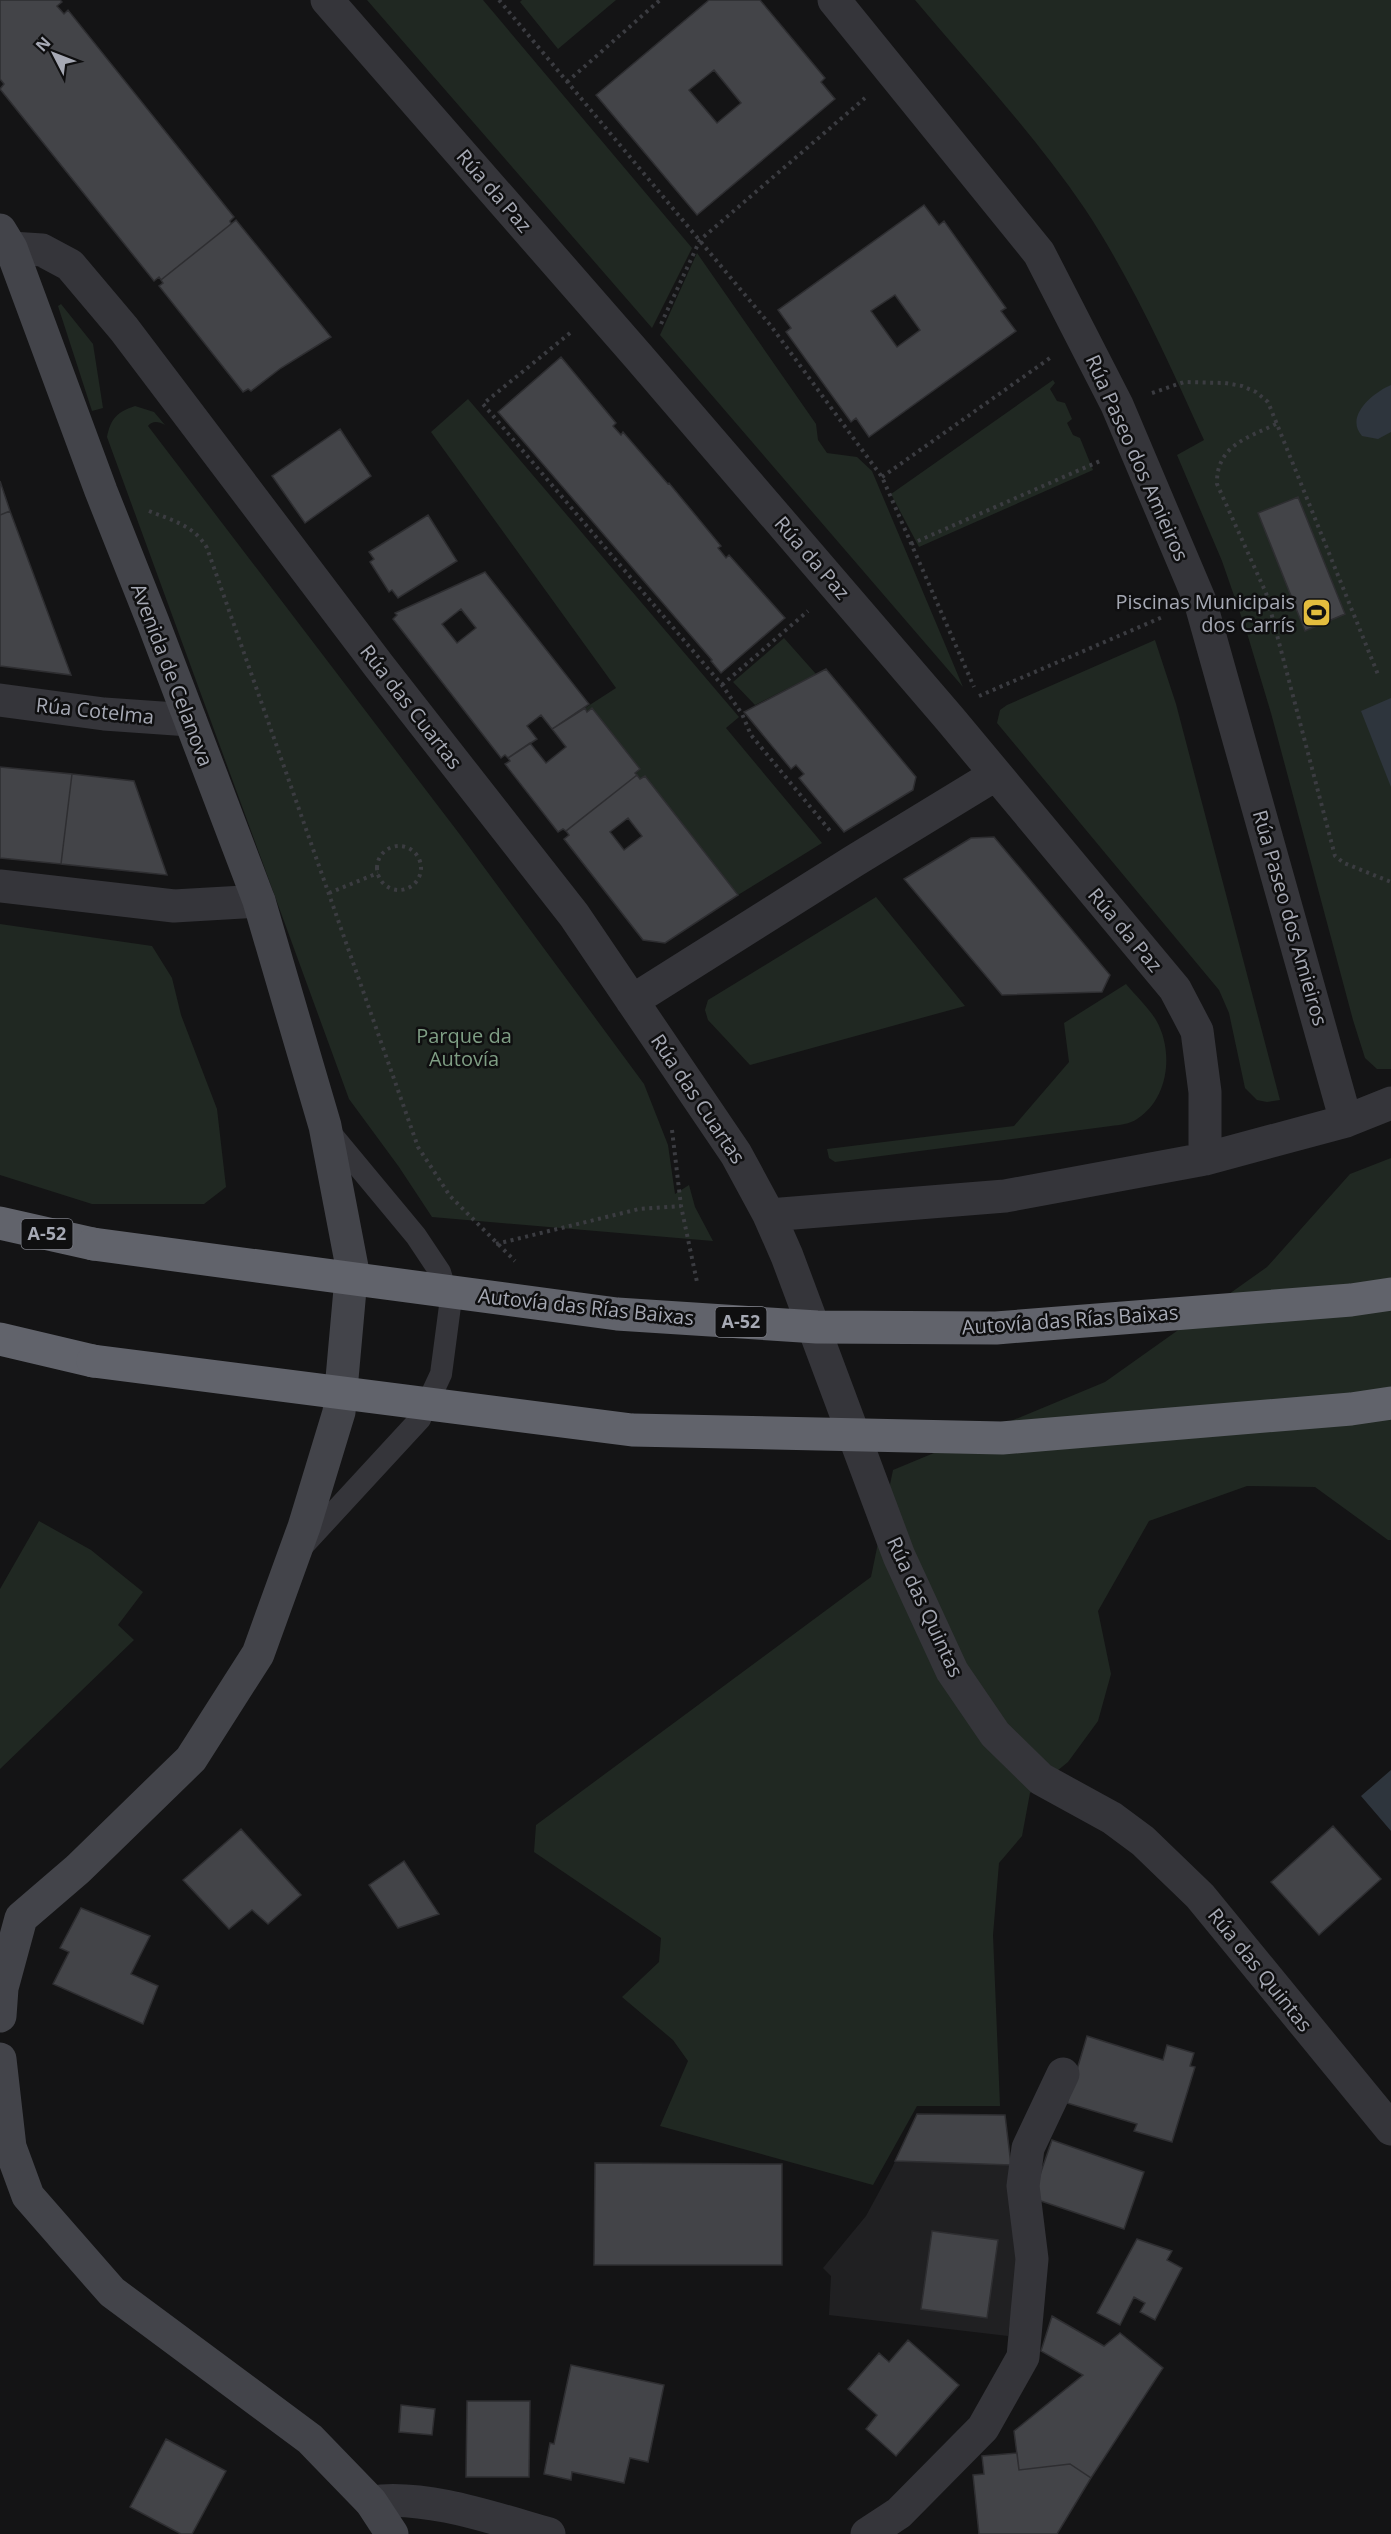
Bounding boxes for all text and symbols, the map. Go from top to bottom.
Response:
north arrow [24,24,84,84]
text: N [30,32,55,56]
street label: Rúa da Paz [451,143,538,238]
street label: Rúa Paseo dos Amieiros [1080,350,1195,565]
street label: Rúa da Paz [769,510,856,605]
street label: Avenida de Celanova [125,580,220,770]
place label: Piscinas Municipais dos Carrís [1116,588,1295,638]
sports icon: Piscinas Municipais dos Carrís [1300,597,1332,629]
street label: Rúa das Cuartas [354,639,468,774]
street label: Rúa Cotelma [35,691,155,730]
street label: Rúa Paseo dos Amieiros [1247,807,1334,1029]
street label: Rúa da Paz [1082,882,1169,977]
park label: Parque da Autovía [416,1022,512,1072]
street label: Rúa das Cuartas [645,1029,752,1169]
road number: A-52 [22,1219,72,1249]
street label: Autovía das Rías Baixas [477,1282,695,1331]
street label: Autovía das Rías Baixas [961,1298,1179,1341]
road number: A-52 [716,1307,766,1337]
street label: Rúa das Quintas [881,1532,970,1681]
street label: Rúa das Quintas [1202,1902,1319,2037]

